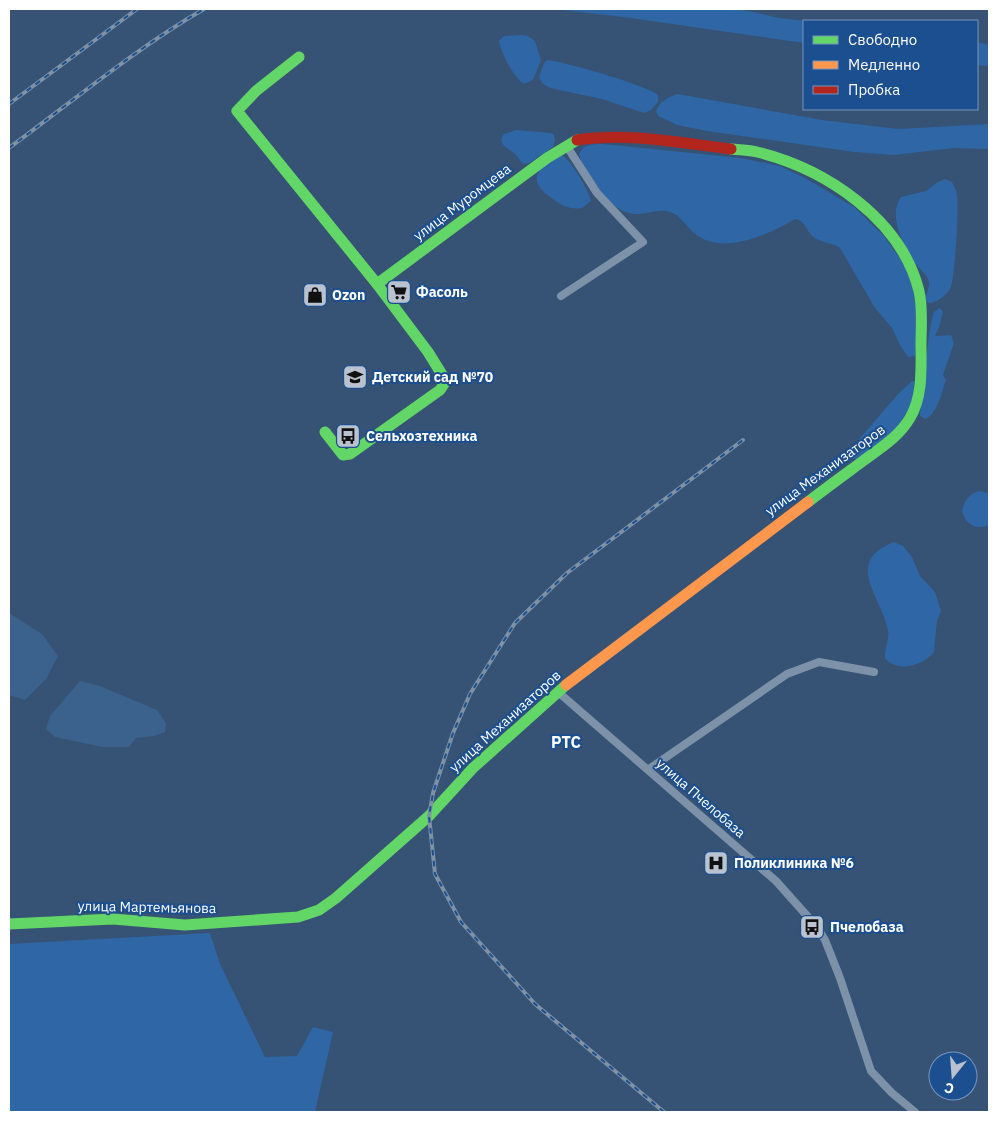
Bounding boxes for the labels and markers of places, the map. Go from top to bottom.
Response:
supermarket icon: Фасоль [386,279,412,305]
shop icon: Ozon [302,282,328,308]
place label: Фасоль [416,283,468,301]
place label: Ozon [332,286,365,304]
school or university icon: Детский сад №70 [342,364,368,390]
place label: Детский сад №70 [372,368,493,386]
bus stop icon: Сельхозтехника [335,423,361,449]
place label: Сельхозтехника [366,427,477,445]
hospital icon: Поликлиника №6 [703,850,729,876]
place label: Поликлиника №6 [734,854,854,872]
bus stop icon: Пчелобаза [799,914,825,940]
place label: Пчелобаза [830,918,904,936]

